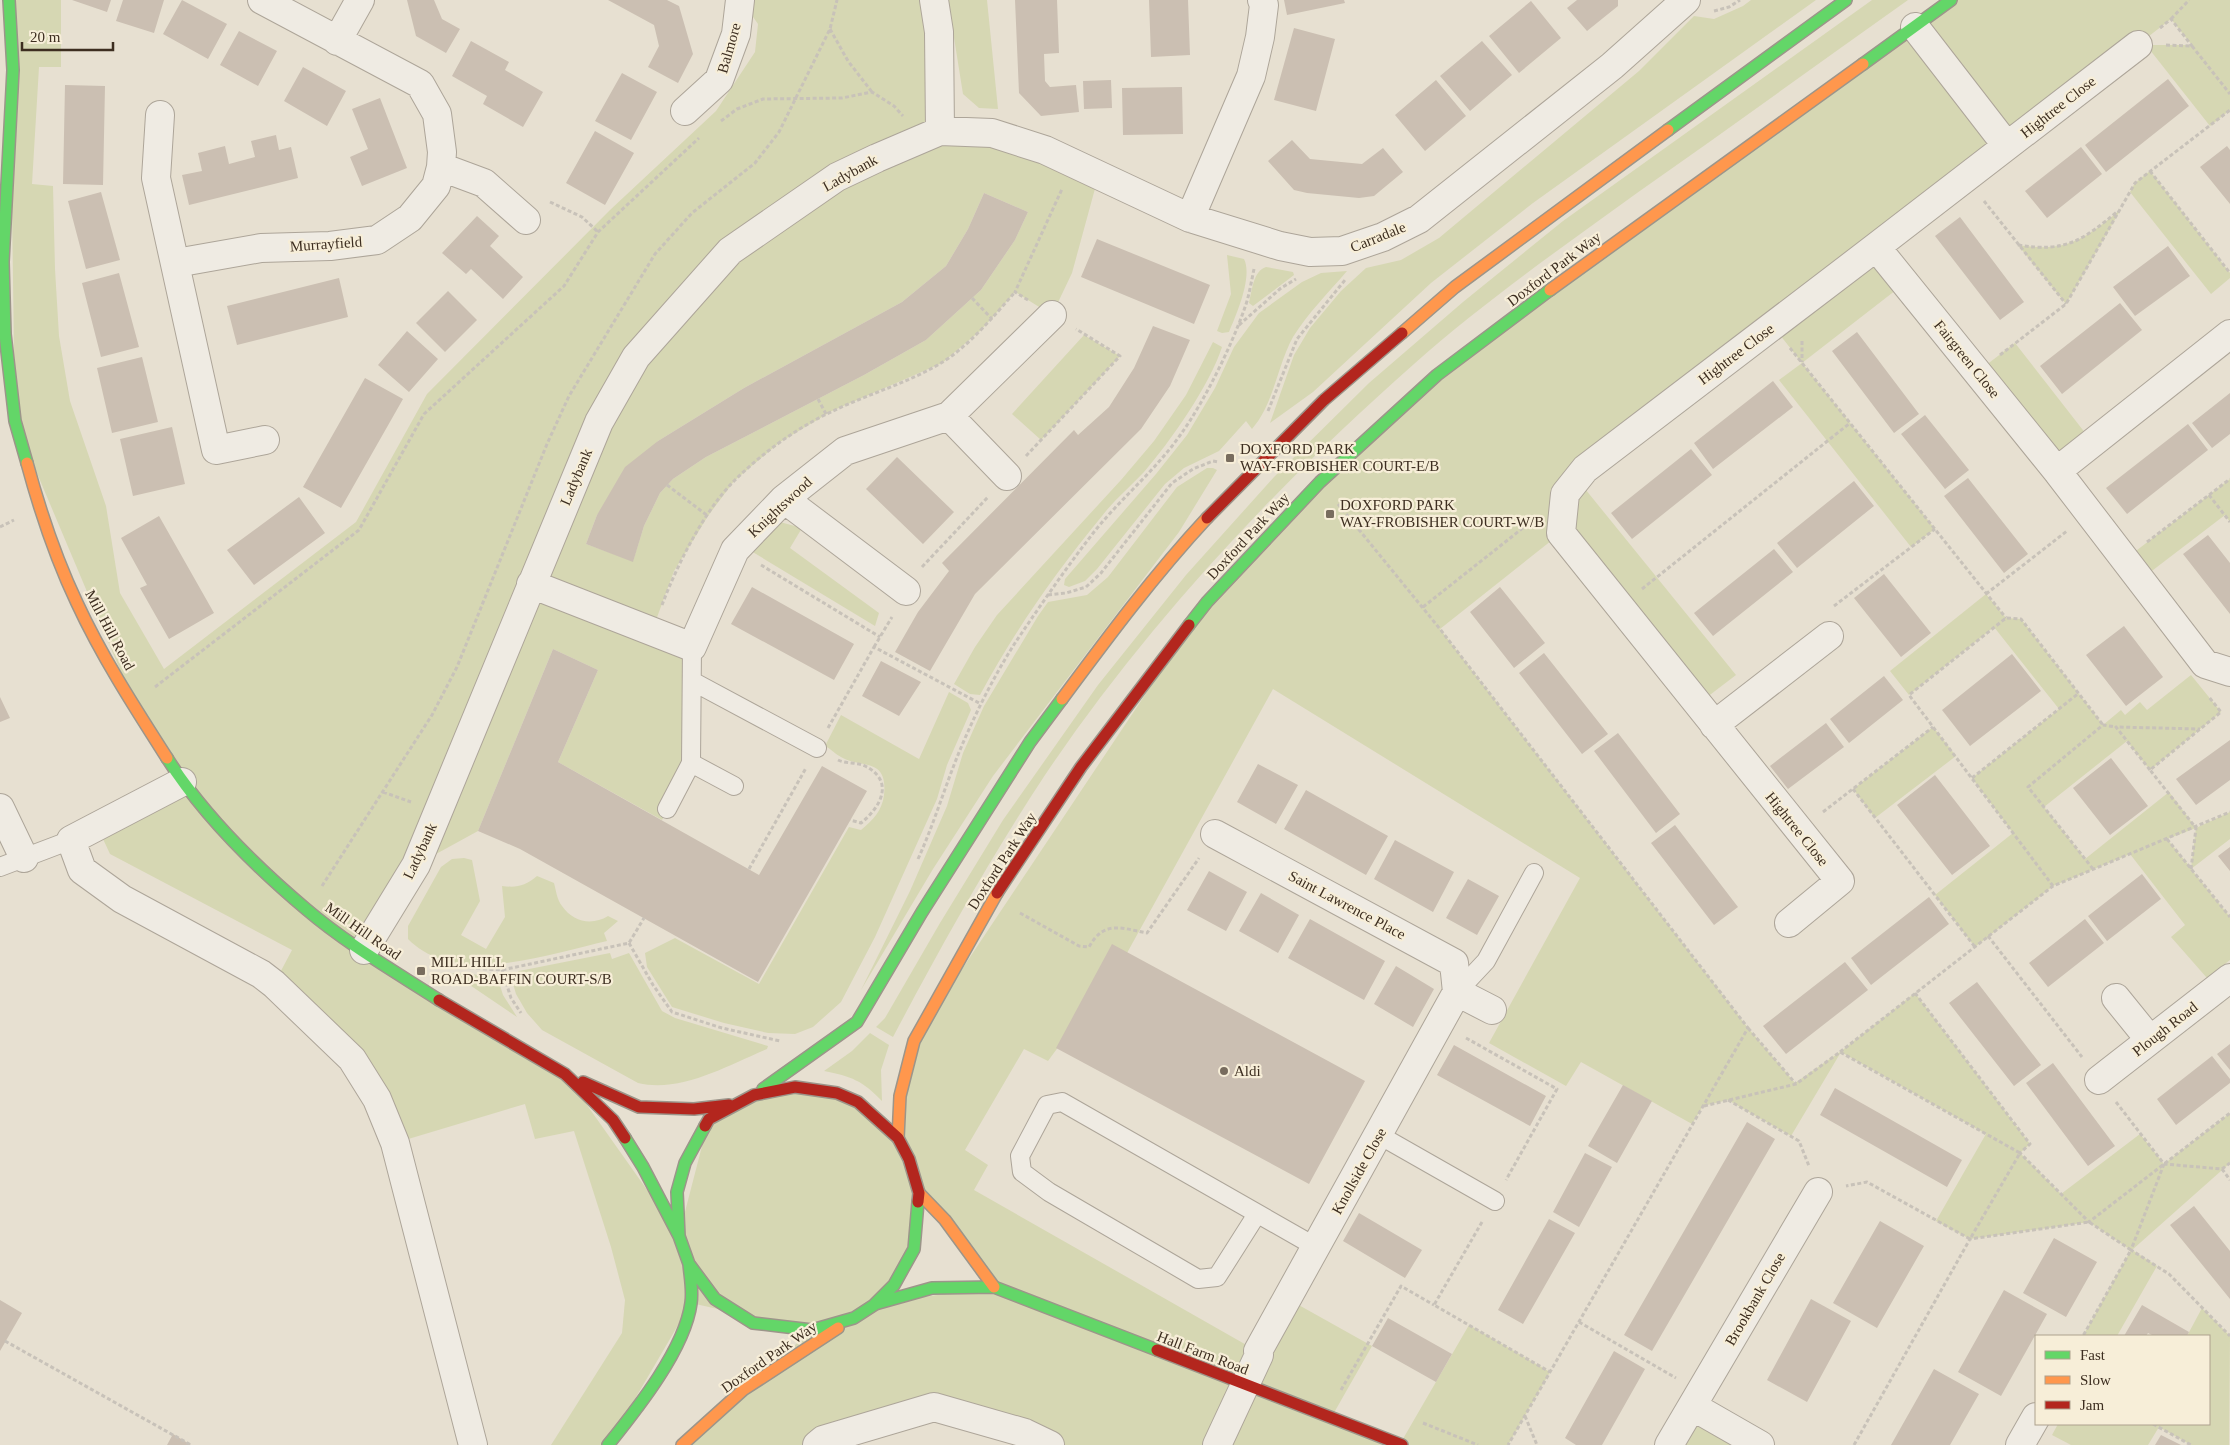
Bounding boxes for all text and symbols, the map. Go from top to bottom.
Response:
scale bar [22,20,114,52]
street label: Balmore [714,21,744,75]
text: 20 m [30,29,61,45]
street label: Hightree Close [2017,73,2099,141]
street label: Ladybank [820,151,881,195]
street label: Carradale [1348,219,1408,255]
street label: Doxford Park Way [1504,228,1604,309]
street label: Murrayfield [289,233,363,255]
street label: Fairgreen Close [1931,317,2003,401]
street label: Hightree Close [1695,320,1777,388]
place label: DOXFORD PARK WAY-FROBISHER COURT-E/B [1240,441,1439,474]
street label: Ladybank [557,446,595,508]
marker: DOXFORD PARK WAY-FROBISHER COURT-E/B [1224,452,1236,464]
street label: Knightswood [745,473,815,540]
street label: Doxford Park Way [1204,489,1293,583]
place label: DOXFORD PARK WAY-FROBISHER COURT-W/B [1340,497,1544,530]
marker: DOXFORD PARK WAY-FROBISHER COURT-W/B [1324,508,1336,520]
street label: Mill Hill Road [82,587,138,673]
street label: Hightree Close [1762,789,1832,869]
street label: Doxford Park Way [965,809,1040,913]
street label: Ladybank [400,820,440,882]
street label: Saint Lawrence Place [1286,867,1408,943]
street label: Mill Hill Road [322,899,404,963]
place label: MILL HILL ROAD-BAFFIN COURT-S/B [431,954,612,987]
marker: MILL HILL ROAD-BAFFIN COURT-S/B [415,965,427,977]
street label: Plough Road [2129,998,2201,1059]
place label: Aldi [1234,1063,1261,1079]
marker: Aldi [1218,1065,1230,1077]
street label: Knollside Close [1329,1125,1389,1217]
street label: Brookbank Close [1722,1249,1788,1348]
street label: Doxford Park Way [718,1318,820,1396]
street label: Hall Farm Road [1155,1328,1251,1378]
legend [2035,1335,2210,1425]
text: Fast [2080,1347,2106,1363]
text: Slow [2080,1372,2111,1388]
text: Jam [2080,1397,2104,1413]

